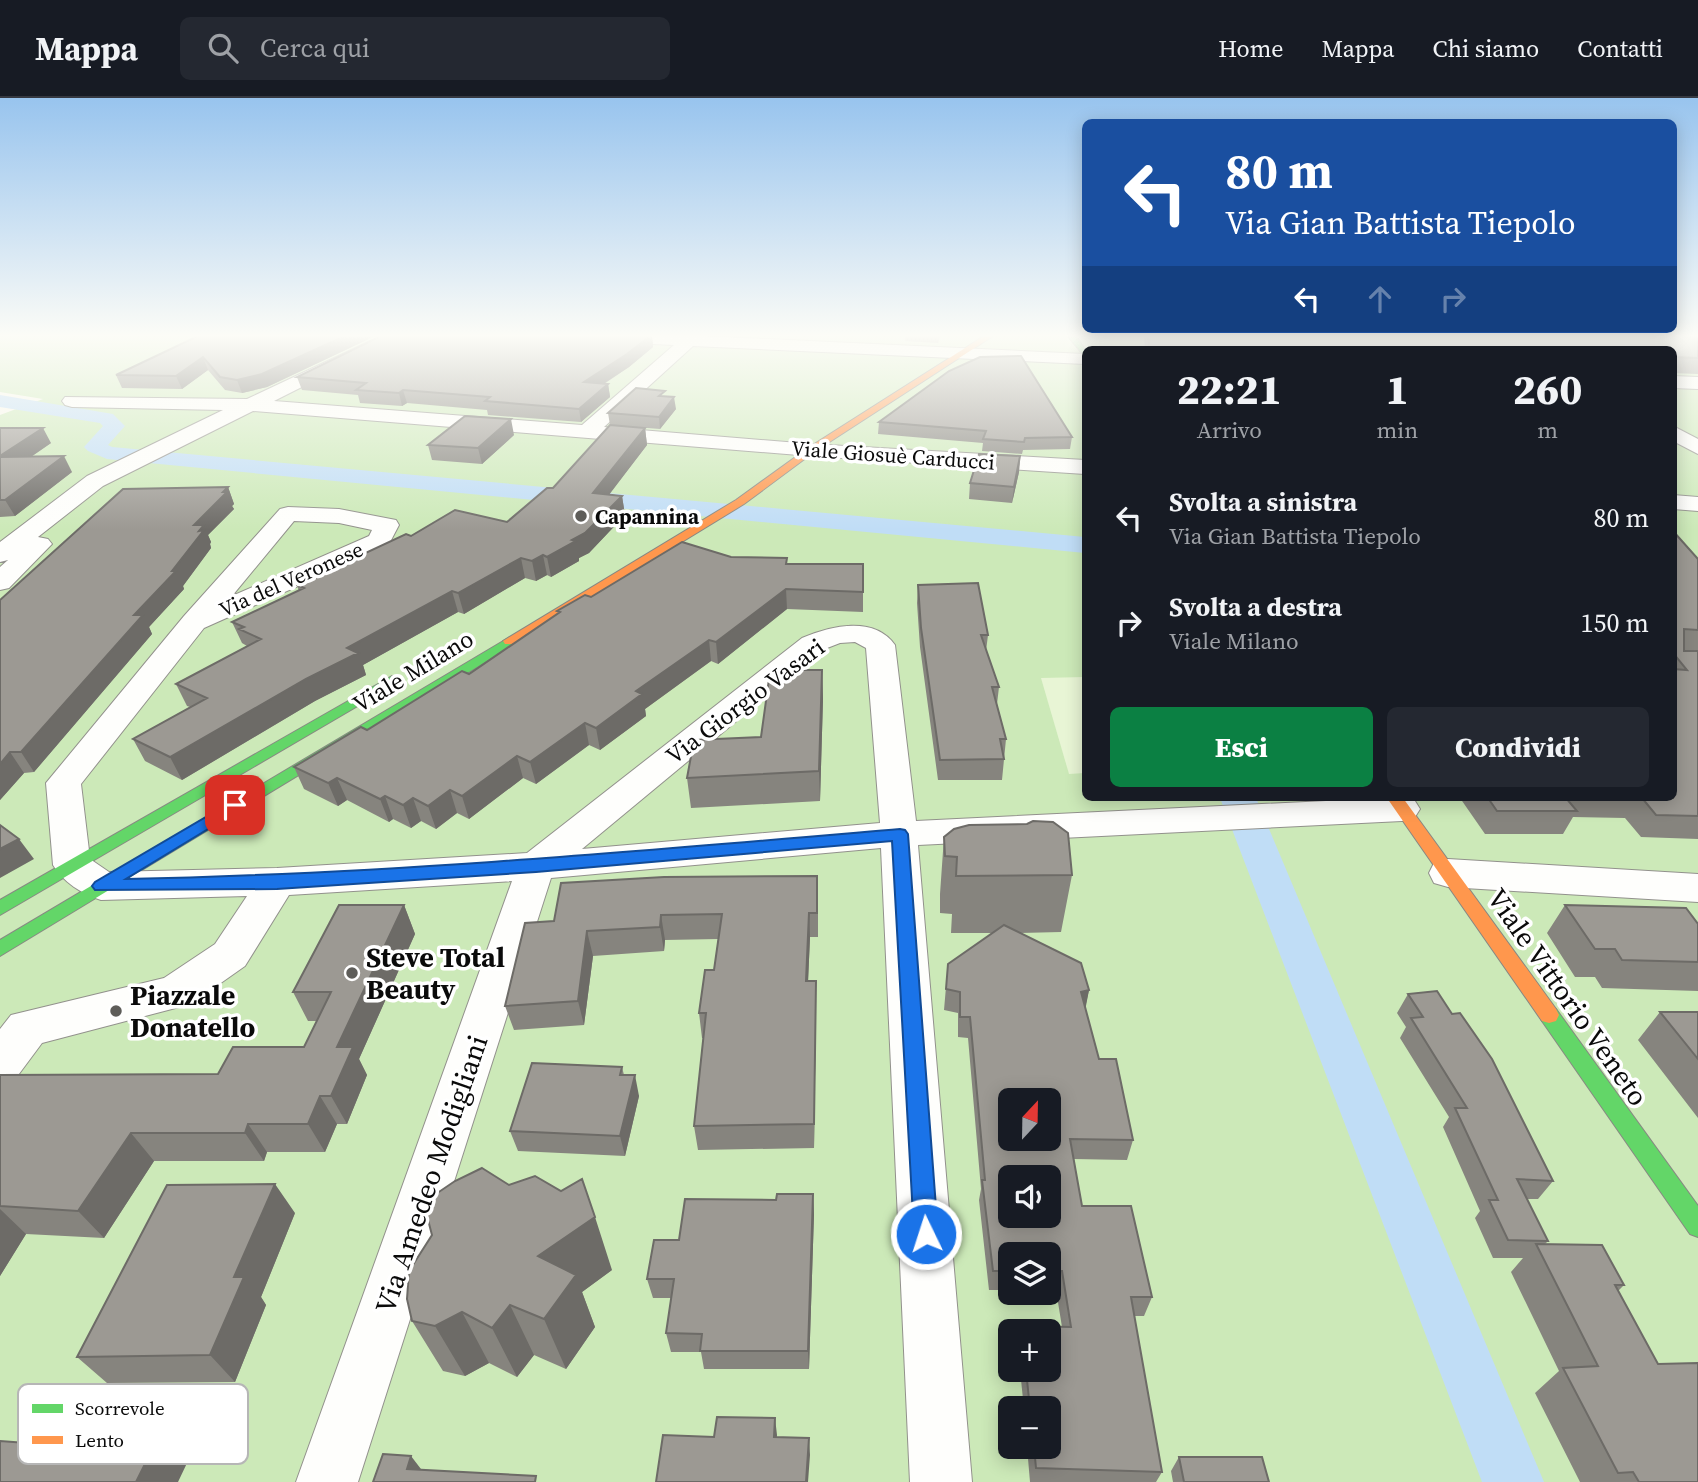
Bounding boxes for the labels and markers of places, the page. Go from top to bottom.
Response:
place label: Capannina [595,502,700,531]
marker: Capannina [573,508,589,524]
pin [205,775,265,835]
place label: Steve Total Beauty [366,938,505,1008]
marker: Steve Total Beauty [344,965,360,981]
place label: Piazzale Donatello [130,976,256,1046]
marker: Piazzale Donatello [108,1003,124,1019]

